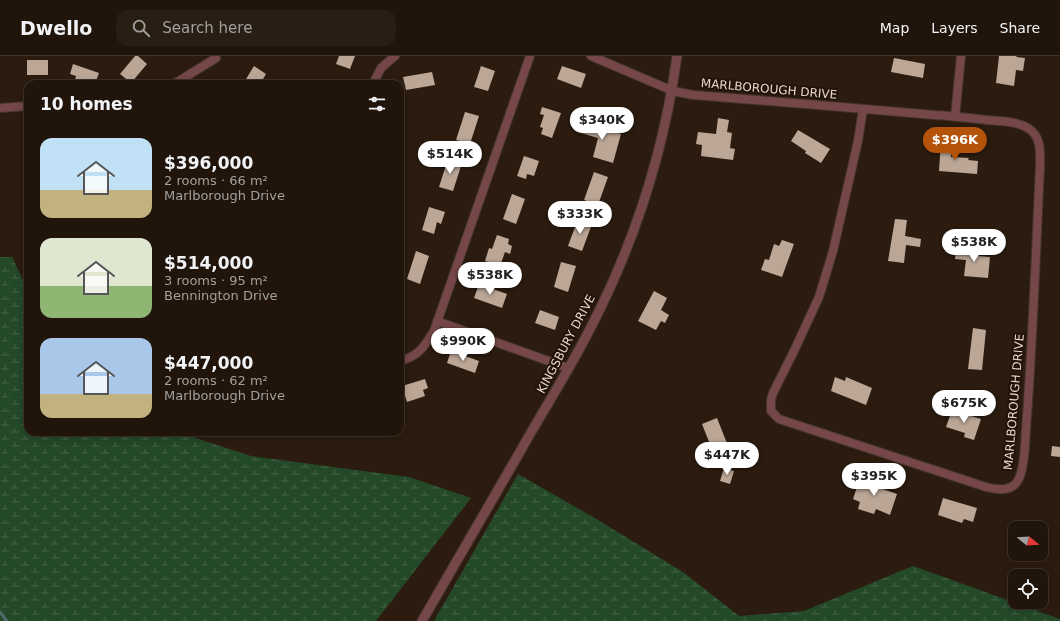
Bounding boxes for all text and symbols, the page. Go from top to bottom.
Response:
search box [116,10,396,46]
text: Dwello [20,17,92,39]
icon: search [130,17,152,39]
text: Search here [162,19,252,37]
text: Map [880,20,909,36]
text: Layers [931,20,978,36]
text: Share [1000,20,1040,36]
street label: MARLBOROUGH DRIVE [700,76,838,102]
icon: filters [366,93,388,115]
text: 10 homes [40,94,133,114]
pin: $340K [574,107,630,141]
text: $340K [579,112,625,127]
pin: $396K [927,127,983,161]
text: $396K [932,132,978,147]
pin: $514K [422,141,478,175]
text: $514K [427,146,473,161]
text: $396,000 [164,153,253,173]
icon: home [72,154,120,202]
text: 2 rooms · 66 m² [164,173,268,188]
text: Marlborough Drive [164,188,285,203]
pin: $333K [552,201,608,235]
text: $333K [557,206,603,221]
pin: $538K [946,229,1002,263]
text: $538K [951,234,997,249]
text: $514,000 [164,253,253,273]
icon: home [72,254,120,302]
pin: $538K [462,262,518,296]
text: $538K [467,267,513,282]
text: 3 rooms · 95 m² [164,273,268,288]
text: Bennington Drive [164,288,278,303]
street label: KINGSBURY DRIVE [534,292,598,396]
pin: $990K [435,328,491,362]
text: $990K [440,333,486,348]
street label: MARLBOROUGH DRIVE [1001,333,1027,471]
text: $447,000 [164,353,253,373]
icon: home [72,354,120,402]
text: 2 rooms · 62 m² [164,373,268,388]
text: Marlborough Drive [164,388,285,403]
pin: $675K [936,390,992,424]
text: $675K [941,395,987,410]
pin: $447K [699,442,755,476]
text: $447K [704,447,750,462]
pin: $395K [846,463,902,497]
text: $395K [851,468,897,483]
north arrow [1008,521,1048,561]
map controls [1008,521,1048,609]
button: locate [1008,569,1048,609]

